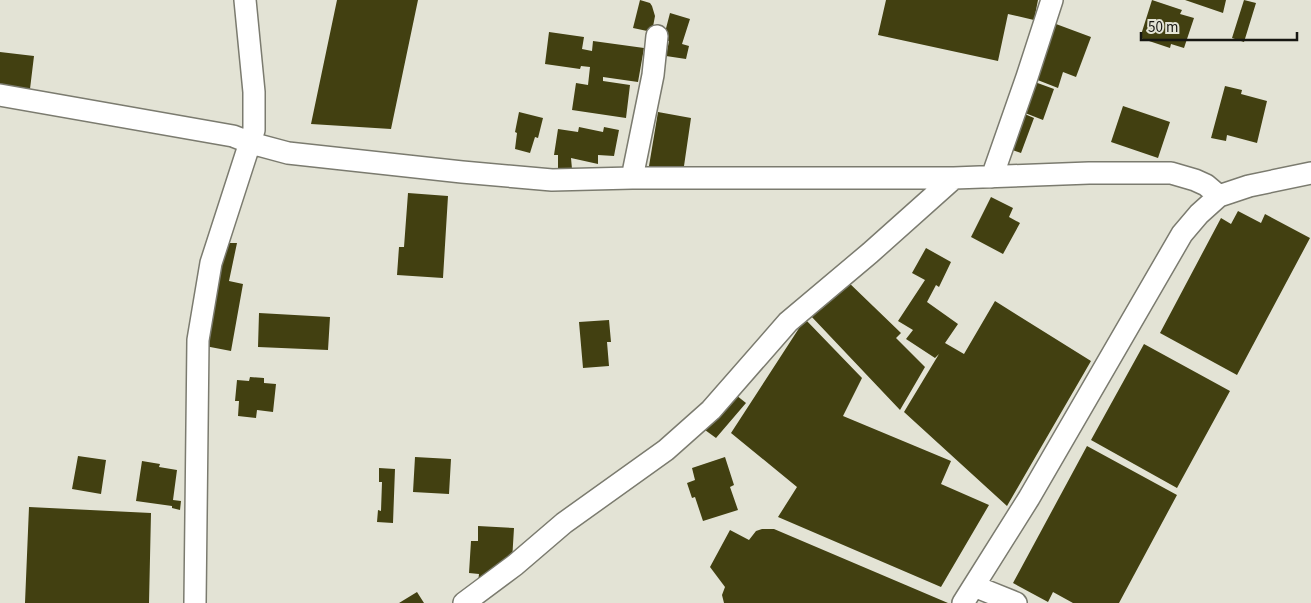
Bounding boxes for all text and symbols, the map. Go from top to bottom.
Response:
scale bar [1141,10,1297,42]
text: 50 m [1148,17,1178,38]

